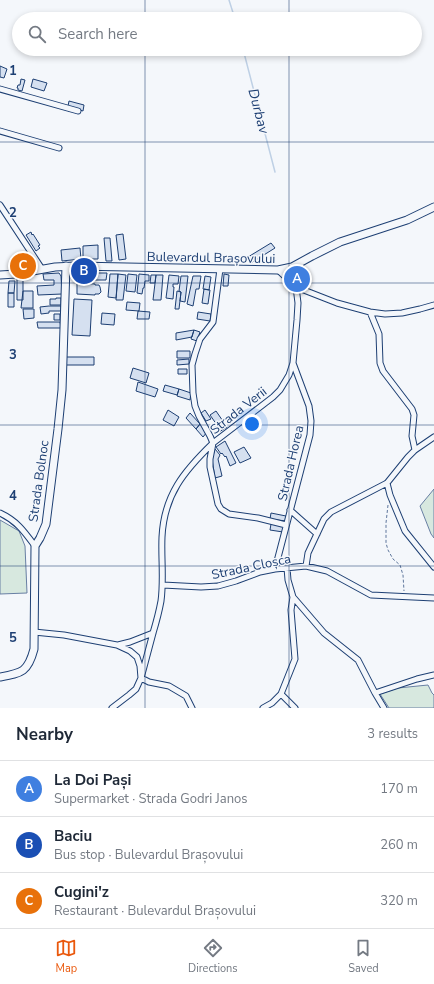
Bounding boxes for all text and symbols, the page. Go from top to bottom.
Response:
search box [12,12,422,56]
icon: search [26,23,48,45]
text: Search here [58,24,138,44]
text: 1 [9,62,17,80]
water label: Durbav [243,86,274,137]
text: 2 [9,204,17,222]
street label: Bulevardul Brașovului [147,248,275,268]
pin: C [10,251,36,281]
pin: B [71,256,97,286]
pin: A [284,264,310,294]
text: 3 [9,346,17,364]
street label: Strada Verii [206,383,271,439]
your location [242,414,262,434]
street label: Strada Horea [274,424,308,503]
street label: Strada Bolnoc [24,439,54,523]
text: 4 [9,487,17,505]
street label: Strada Cloșca [210,550,293,584]
text: 5 [9,629,17,647]
text: Nearby [16,723,73,746]
text: 3 results [367,725,418,743]
text: La Doi Pași [54,770,131,790]
text: A [24,780,34,798]
text: 170 m [380,780,418,798]
text: Supermarket · Strada Godri Janos [54,790,248,808]
text: Baciu [54,826,92,846]
text: B [25,836,33,854]
text: 260 m [380,836,418,854]
text: Bus stop · Bulevardul Brașovului [54,846,243,864]
text: Cugini'z [54,882,109,902]
text: C [25,892,33,910]
text: 320 m [380,892,418,910]
text: Restaurant · Bulevardul Brașovului [54,902,256,920]
tab: Map [55,937,77,976]
tab: Directions [188,937,238,976]
tab: Saved [348,937,379,976]

